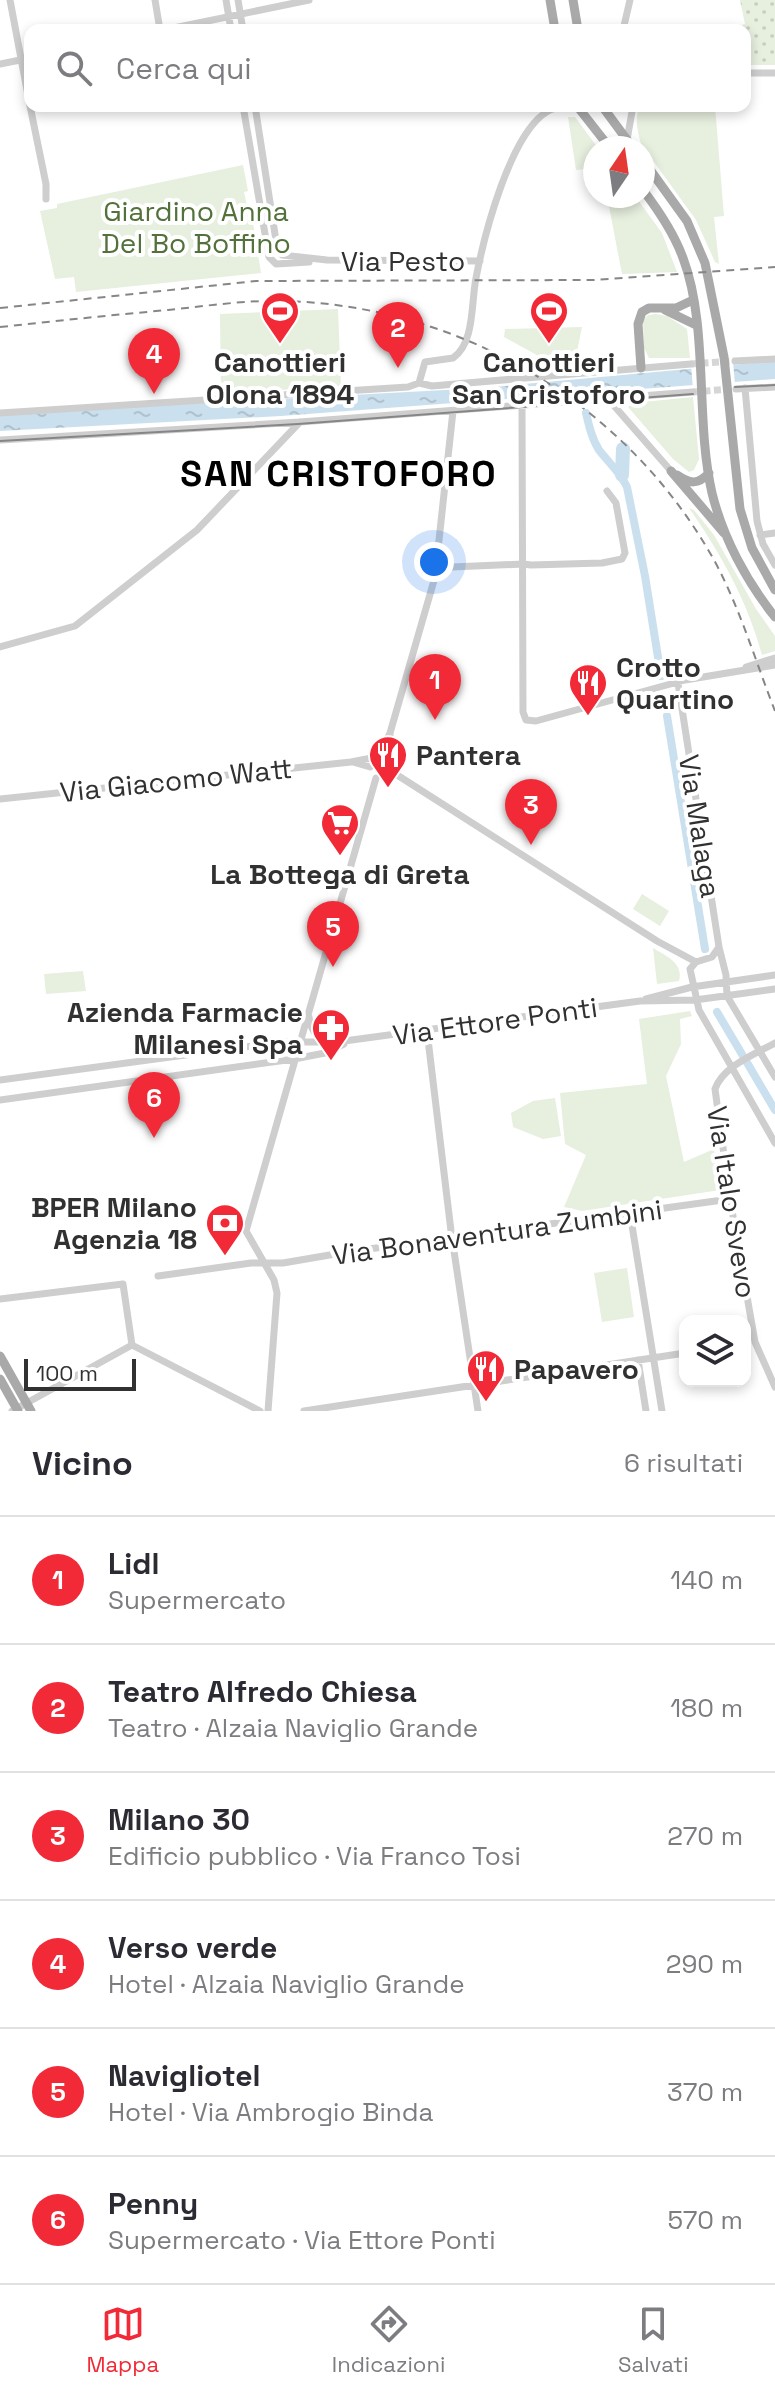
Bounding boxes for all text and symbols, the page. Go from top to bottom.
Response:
search box [24,24,751,112]
icon: search [52,46,96,90]
text: Cerca qui [116,49,252,88]
north arrow [583,136,655,208]
park label: Giardino Anna Del Bo Boffino [101,193,291,261]
street label: Via Pesto [341,243,465,279]
sports icon: Canottieri Olona 1894 [259,290,301,345]
sports icon: Canottieri San Cristoforo [528,290,570,345]
pin: 2 [372,302,424,368]
pin: 4 [128,328,180,394]
place label: Canottieri Olona 1894 [206,344,355,412]
place label: Canottieri San Cristoforo [452,344,646,412]
district label: SAN CRISTOFORO [180,451,498,497]
your location [414,542,454,582]
place label: Crotto Quartino [616,649,734,717]
pin: 1 [409,654,461,720]
restaurant icon: Crotto Quartino [567,662,609,717]
restaurant icon: Pantera [367,734,409,789]
place label: Pantera [416,737,521,773]
street label: Via Giacomo Watt [58,750,294,810]
street label: Via Malaga [671,752,729,900]
pin: 3 [505,779,557,845]
supermarket icon: La Bottega di Greta [319,802,361,857]
place label: La Bottega di Greta [210,856,470,892]
pin: 5 [307,901,359,967]
street label: Via Ettore Ponti [390,989,600,1053]
place label: Azienda Farmacie Milanesi Spa [67,994,303,1062]
pharmacy icon: Azienda Farmacie Milanesi Spa [310,1007,352,1062]
pin: 6 [128,1072,180,1138]
street label: Via Italo Svevo [699,1103,765,1301]
place label: BPER Milano Agenzia 18 [31,1189,197,1257]
street label: Via Bonaventura Zumbini [329,1191,665,1273]
bank icon: BPER Milano Agenzia 18 [204,1202,246,1257]
map controls [679,1315,751,1387]
button: layers [679,1315,751,1387]
restaurant icon: Papavero [465,1348,507,1403]
place label: Papavero [514,1351,639,1387]
scale bar [24,1355,136,1391]
text: 100 m [36,1359,98,1387]
text: Vicino [32,1442,133,1485]
text: 6 risultati [624,1446,743,1480]
text: Lidl [108,1544,159,1583]
text: 1 [52,1563,64,1597]
text: 140 m [670,1563,743,1597]
text: Supermercato [108,1583,286,1617]
text: Teatro Alfredo Chiesa [108,1672,417,1711]
text: 2 [50,1691,66,1725]
text: 180 m [670,1691,743,1725]
text: Teatro · Alzaia Naviglio Grande [108,1711,478,1745]
text: Milano 30 [108,1800,250,1839]
text: 3 [50,1819,66,1853]
text: 270 m [667,1819,743,1853]
text: Edificio pubblico · Via Franco Tosi [108,1839,521,1873]
text: Verso verde [108,1928,277,1967]
text: 4 [50,1947,66,1981]
text: 290 m [666,1947,743,1981]
text: Hotel · Alzaia Naviglio Grande [108,1967,465,2001]
text: Navigliotel [108,2056,260,2095]
text: 5 [50,2075,66,2109]
text: 370 m [667,2075,743,2109]
text: Hotel · Via Ambrogio Binda [108,2095,433,2129]
text: Penny [108,2184,198,2223]
text: 6 [50,2203,66,2237]
text: 570 m [668,2203,743,2237]
text: Supermercato · Via Ettore Ponti [108,2223,496,2257]
tab: Mappa [86,2302,159,2378]
tab: Indicazioni [332,2302,445,2378]
tab: Salvati [618,2302,689,2378]

